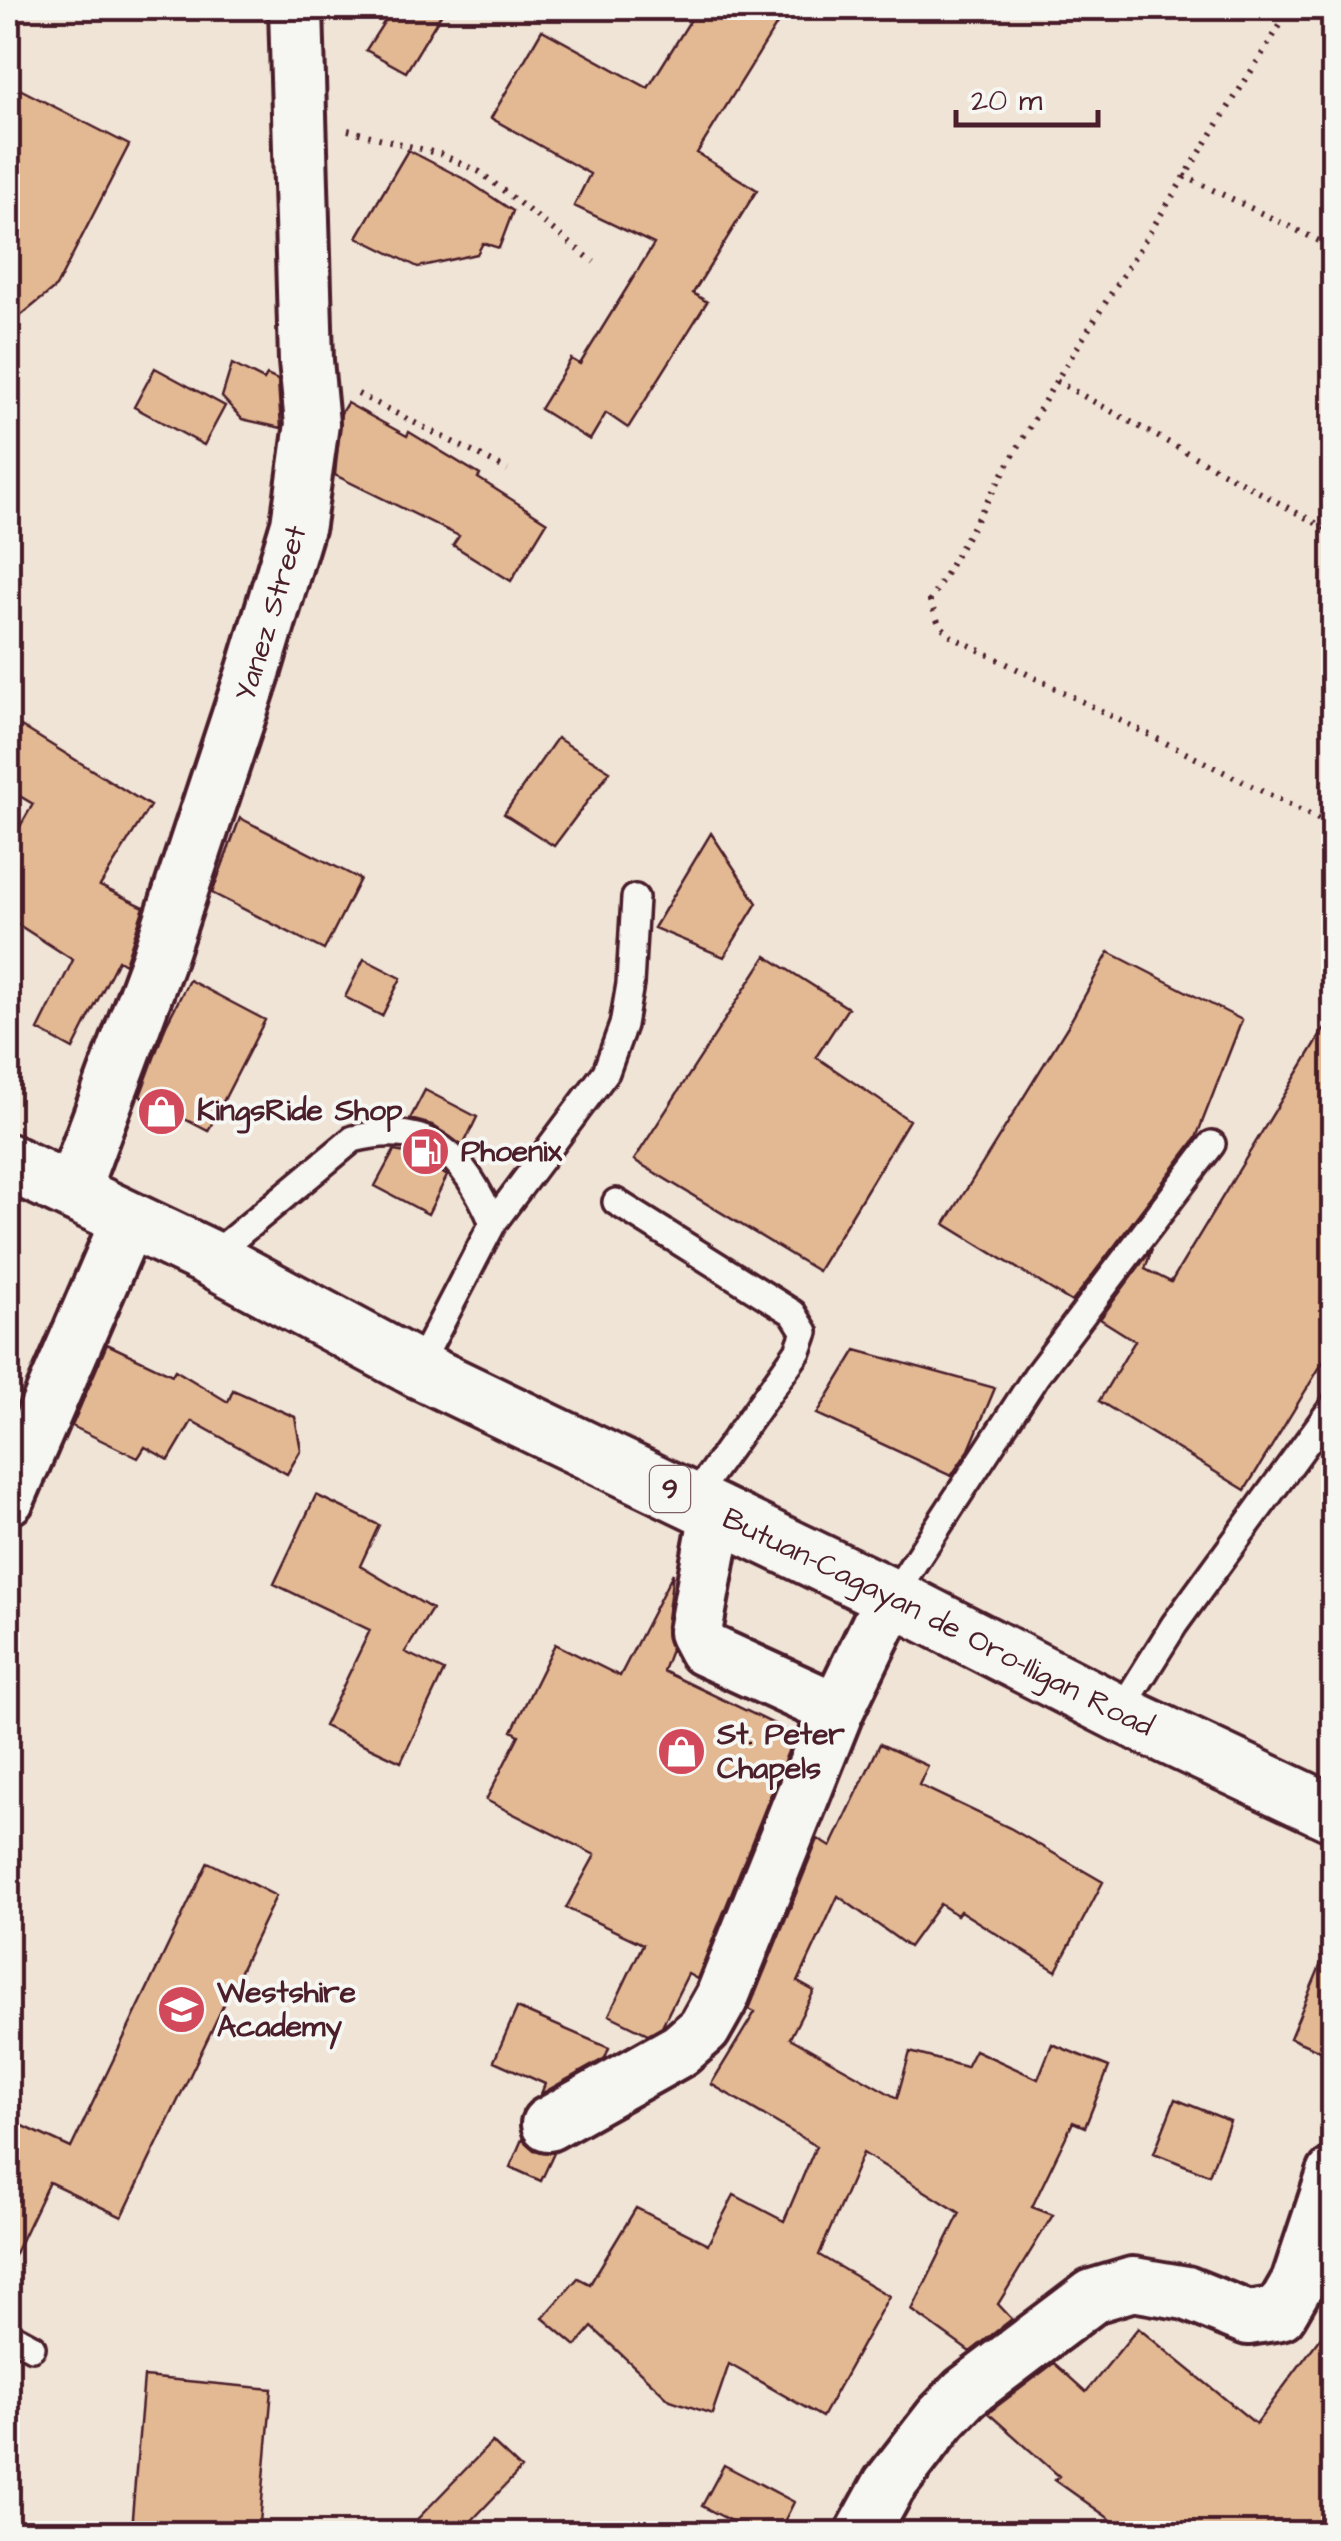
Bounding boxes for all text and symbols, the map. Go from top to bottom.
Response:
scale bar [956,65,1098,127]
text: 20 m [971,80,1043,122]
street label: Yanez Street [224,520,317,707]
shop icon: KingsRide Shop [136,1085,188,1137]
place label: KingsRide Shop [197,1090,403,1134]
fuel station icon: Phoenix [400,1126,452,1178]
place label: Phoenix [461,1131,563,1173]
road number: 9 [650,1466,690,1512]
street label: Butuan-Cagayan de Oro-Iligan Road [716,1498,1160,1747]
place label: St. Peter Chapels [716,1714,845,1791]
shop icon: St. Peter Chapels [656,1726,708,1778]
place label: Westshire Academy [216,1972,356,2050]
school or university icon: Westshire Academy [156,1984,208,2036]

